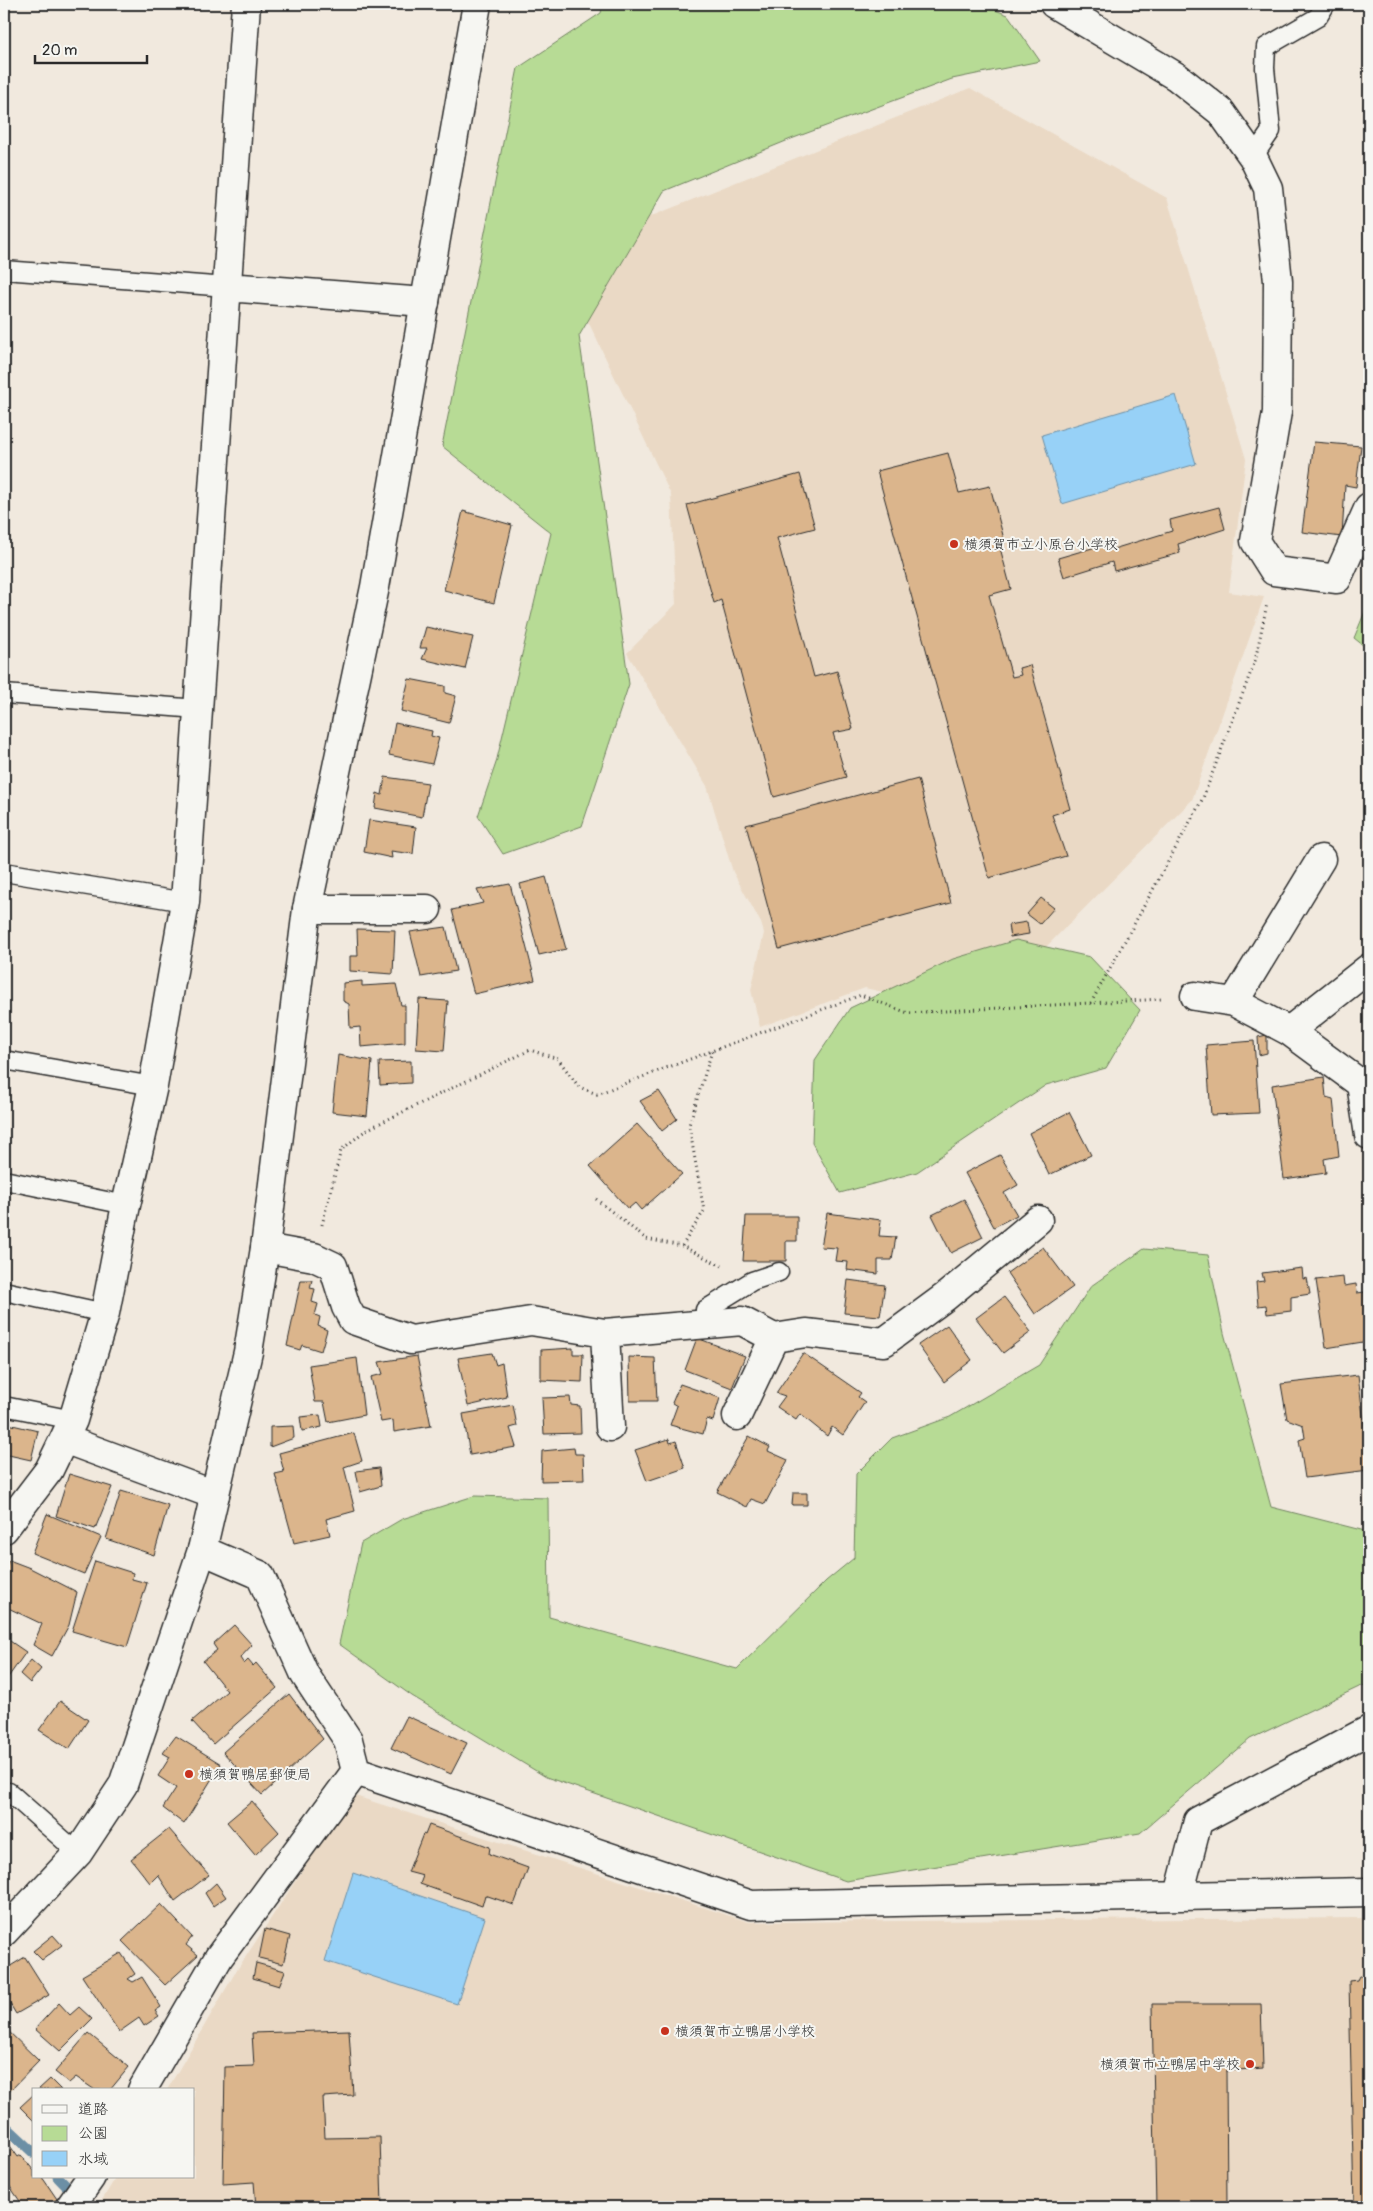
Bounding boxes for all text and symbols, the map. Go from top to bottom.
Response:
scale bar [35,32,148,64]
text: 20 m [42,41,77,60]
place label: 横須賀市立小原台小学校 [964,536,1118,553]
marker: 横須賀市立小原台小学校 [948,538,960,550]
place label: 横須賀鴨居郵便局 [199,1766,311,1783]
marker: 横須賀鴨居郵便局 [183,1768,195,1780]
place label: 横須賀市立鴨居小学校 [675,2023,815,2040]
marker: 横須賀市立鴨居小学校 [659,2025,671,2037]
place label: 横須賀市立鴨居中学校 [1100,2056,1240,2073]
marker: 横須賀市立鴨居中学校 [1244,2058,1256,2070]
legend [32,2088,195,2178]
text: 道路 [78,2100,108,2119]
text: 公園 [78,2124,108,2143]
text: 水域 [78,2150,108,2169]

